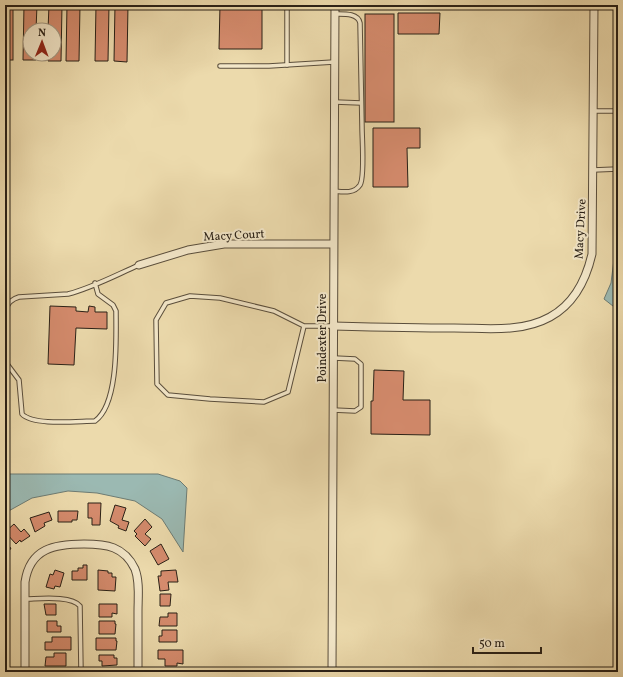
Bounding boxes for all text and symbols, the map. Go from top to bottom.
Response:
north arrow [22,22,62,62]
text: N [38,26,46,41]
street label: Macy Drive [571,198,591,260]
street label: Macy Court [203,226,265,246]
street label: Poindexter Drive [315,293,331,383]
scale bar [473,629,541,655]
text: 50 m [479,636,505,652]

